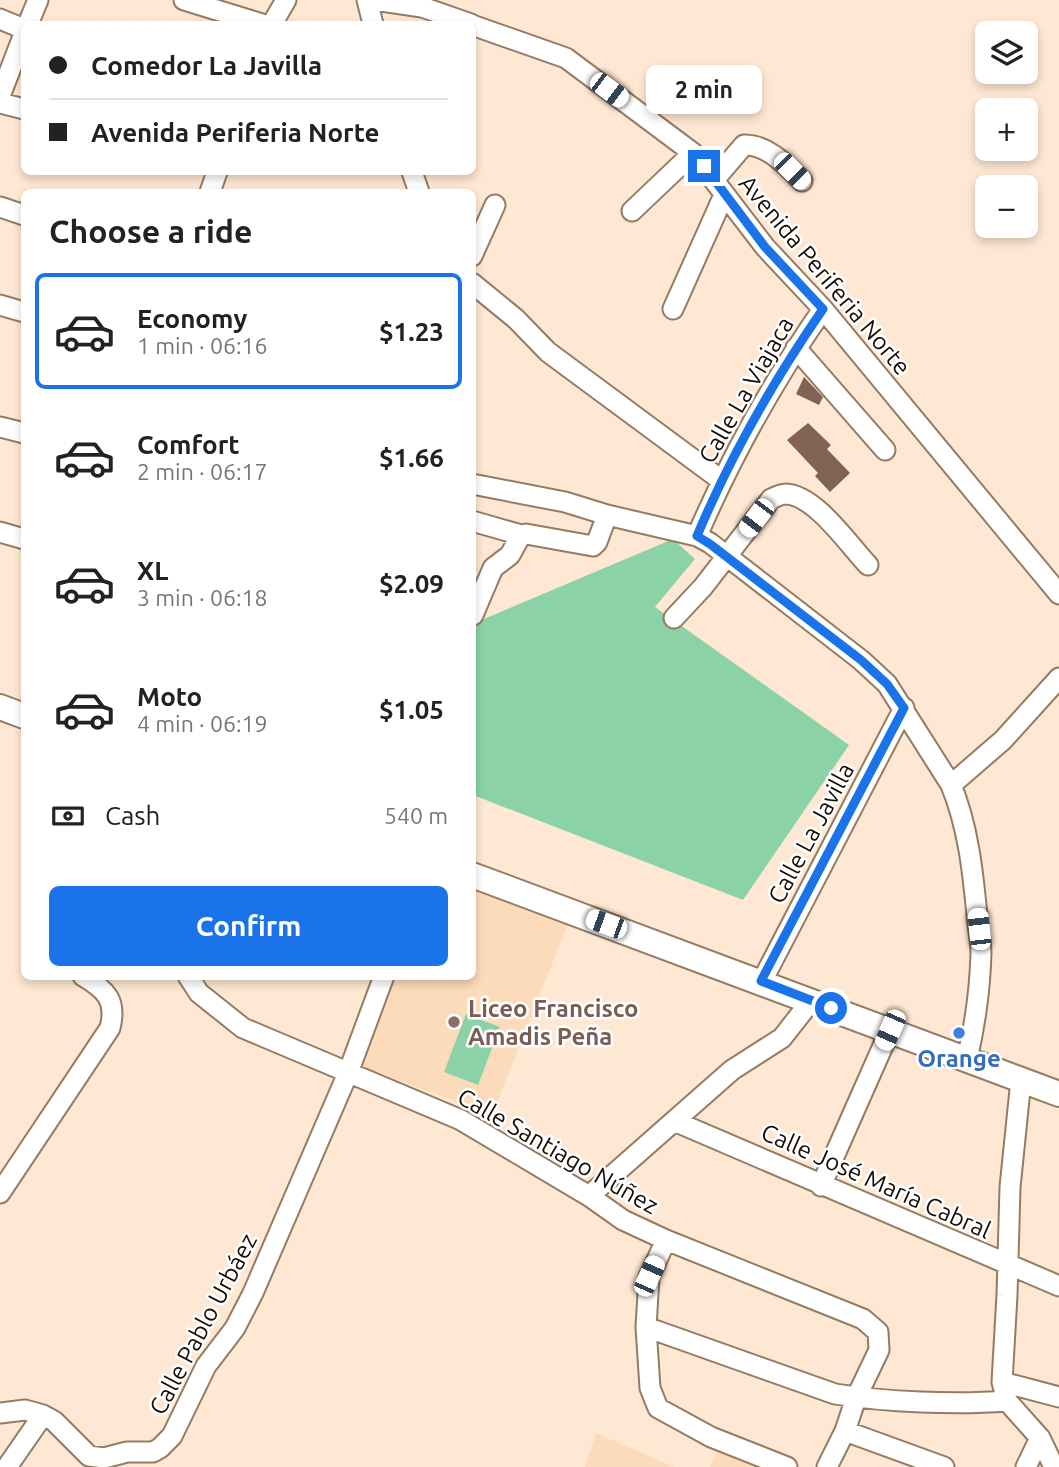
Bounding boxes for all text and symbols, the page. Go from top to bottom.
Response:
map controls [975,21,1038,238]
button: layers [975,21,1038,84]
text: Comedor La Javilla [91,51,322,80]
callout: 2 min [646,64,762,114]
car [586,69,633,111]
text: 2 min [675,77,733,102]
button: + [975,98,1038,161]
text: Avenida Periferia Norte [91,118,380,147]
car [770,149,815,193]
route end [688,150,720,182]
street label: Avenida Periferia Norte [734,170,916,380]
button: − [975,175,1038,238]
text: Choose a ride [49,213,252,249]
icon: car [53,300,116,363]
text: Economy [137,304,247,333]
street label: Calle La Viajaca [693,312,799,468]
text: $1.23 [379,317,444,346]
text: 1 min · 06:16 [137,333,268,358]
icon: car [53,426,116,489]
text: Comfort [137,430,240,459]
text: $1.66 [379,443,444,472]
text: 2 min · 06:17 [137,459,268,484]
car [735,495,778,541]
icon: car [53,552,116,615]
text: XL [137,556,168,585]
text: $2.09 [379,569,444,598]
text: 3 min · 06:18 [137,585,268,610]
icon: car [53,678,116,741]
text: Moto [137,682,202,711]
text: $1.05 [379,695,444,724]
text: 4 min · 06:19 [137,711,268,736]
street label: Calle La Javilla [763,758,859,908]
icon: cash [49,797,87,835]
text: Cash [105,801,160,830]
text: 540 m [384,803,448,828]
button: Confirm [49,886,448,966]
car [583,907,630,941]
car [967,907,992,951]
route start [815,992,847,1024]
place label: Liceo Francisco Amadis Peña [468,995,638,1050]
car [872,1007,909,1053]
marker: Liceo Francisco Amadis Peña [446,1014,462,1030]
marker: Orange [951,1025,967,1041]
place label: Orange [917,1045,1001,1072]
street label: Calle Santiago Núñez [453,1083,663,1219]
street label: Calle José María Cabral [757,1118,995,1244]
street label: Calle Pablo Urbáez [144,1229,262,1419]
car [631,1253,668,1299]

